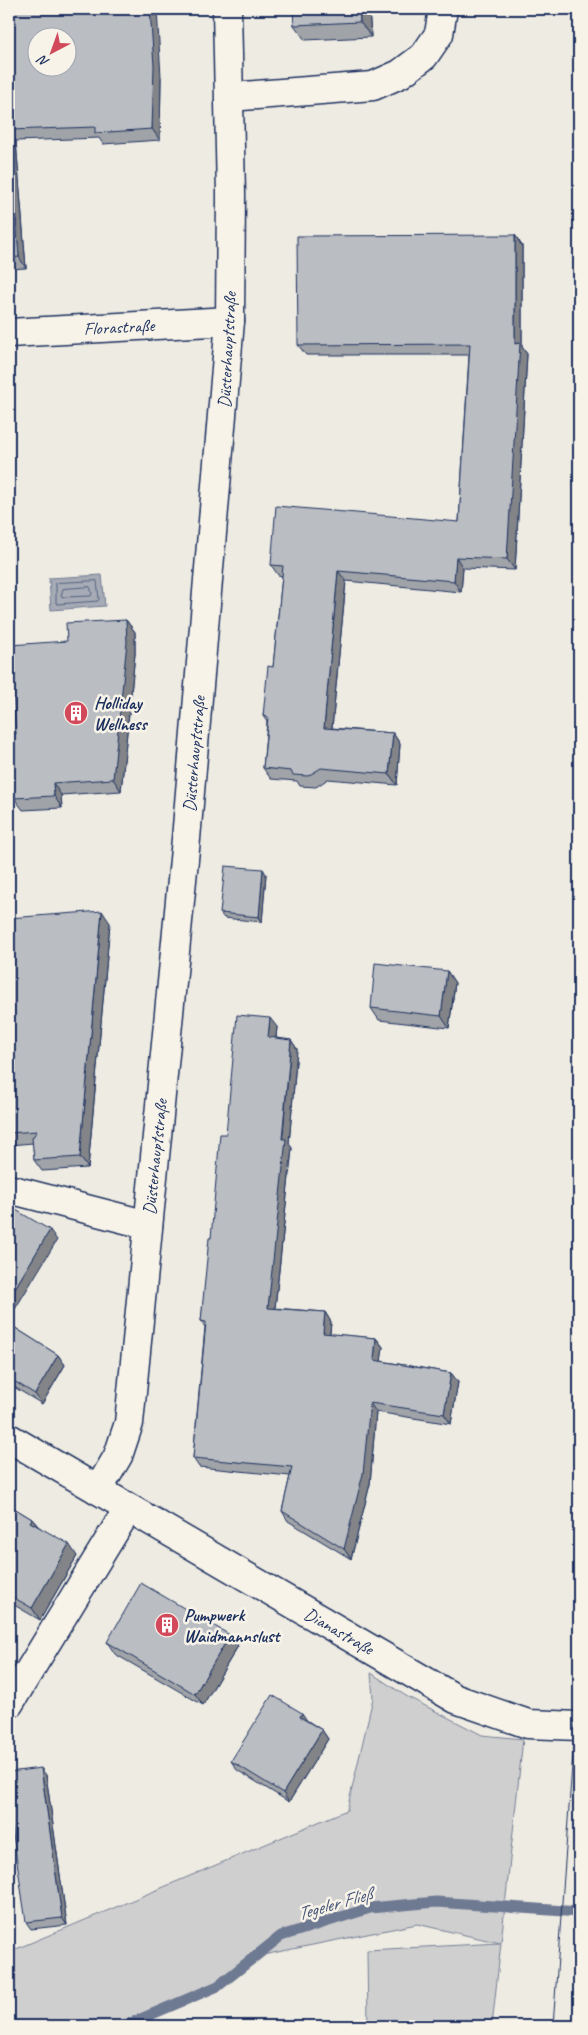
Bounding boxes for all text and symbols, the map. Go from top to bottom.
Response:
north arrow [28,28,78,78]
text: N [33,51,53,71]
street label: Düsterhauptstraße [213,290,241,408]
street label: Florastraße [83,314,156,340]
place label: Holliday Wellness [94,692,148,735]
street label: Düsterhauptstraße [178,694,210,813]
building icon: Holliday Wellness [63,700,89,726]
street label: Düsterhauptstraße [138,1097,172,1216]
street label: Dianastraße [301,1602,378,1660]
place label: Pumpwerk Waidmannslust [184,1604,281,1647]
building icon: Pumpwerk Waidmannslust [154,1612,180,1638]
water label: Tegeler Fließ [294,1880,380,1926]

